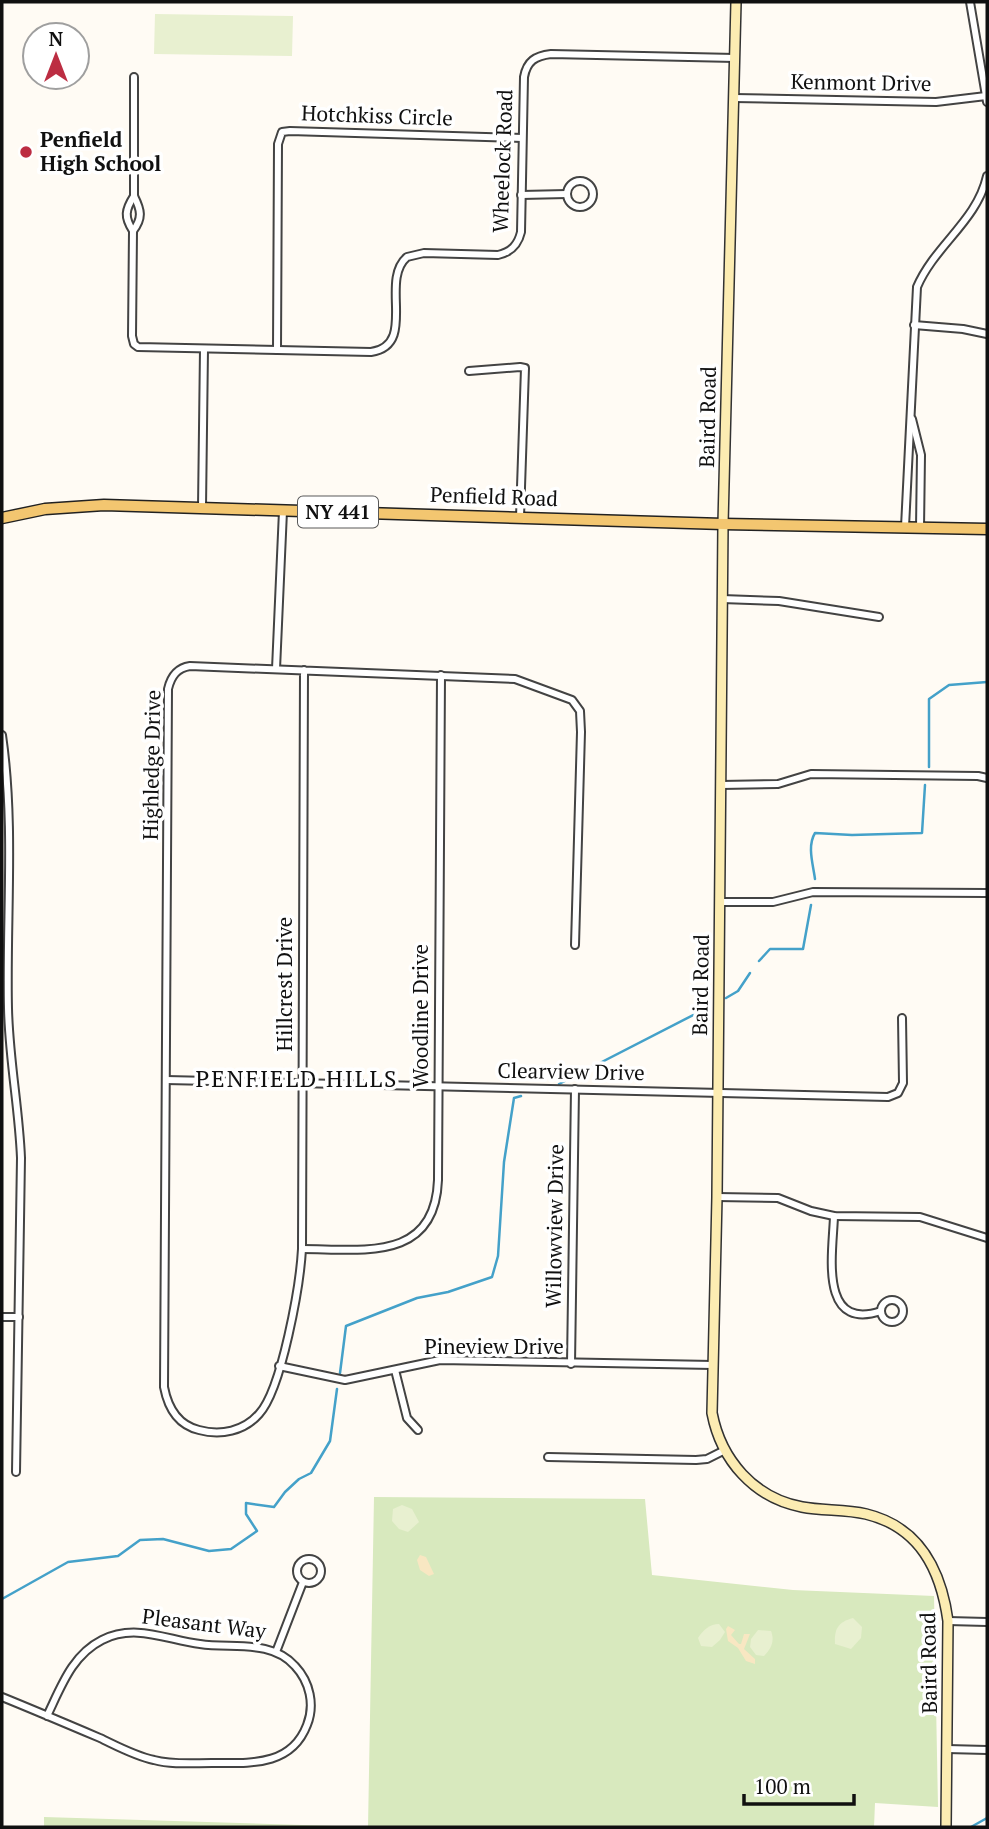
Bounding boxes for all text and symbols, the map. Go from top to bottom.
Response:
north arrow [21,21,91,91]
text: N [49,26,64,51]
street label: Kenmont Drive [790,67,932,97]
street label: Wheelock Road [486,88,519,233]
street label: Hotchkiss Circle [301,98,453,132]
place label: Penfield High School [40,125,161,177]
marker: Penfield High School [18,144,34,160]
street label: Baird Road [692,366,722,468]
street label: Penfield Road [430,480,559,512]
road number: NY 441 [298,496,378,527]
street label: Highledge Drive [136,690,166,840]
street label: Hillcrest Drive [270,917,298,1051]
street label: Baird Road [685,934,715,1036]
street label: Woodline Drive [406,944,434,1088]
street label: Clearview Drive [497,1056,645,1086]
district label: PENFIELD HILLS [196,1063,398,1094]
street label: Willowview Drive [539,1144,569,1308]
street label: Pineview Drive [424,1332,564,1360]
street label: Pleasant Way [141,1602,268,1645]
street label: Baird Road [913,1612,943,1714]
scale bar [744,1762,854,1806]
text: 100 m [754,1772,811,1800]

